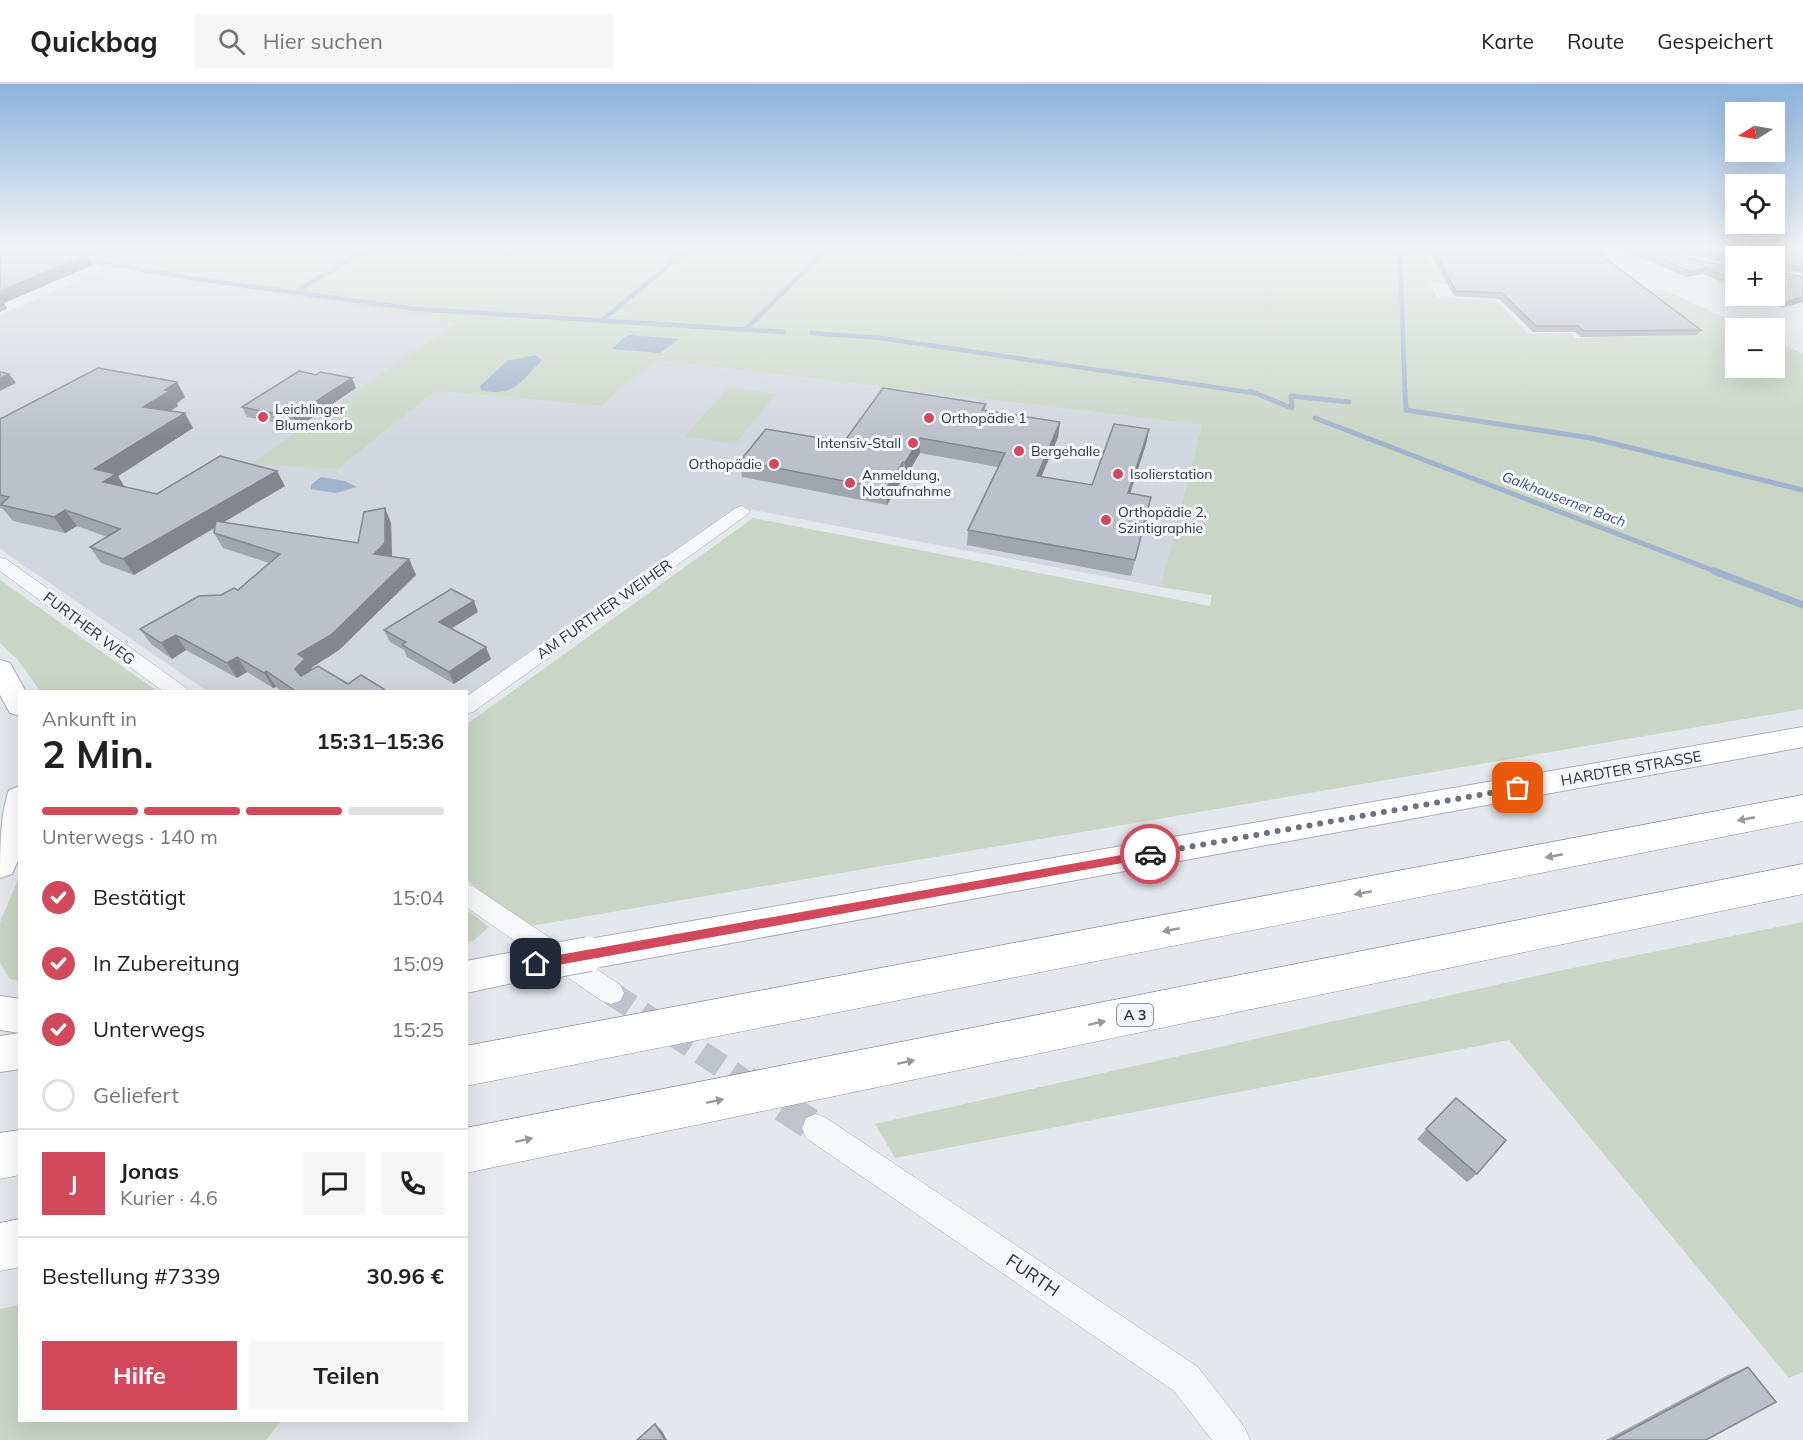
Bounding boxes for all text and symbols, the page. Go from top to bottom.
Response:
search box [194,14,614,68]
text: Quickbag [30,24,158,59]
icon: search [215,25,248,58]
text: Hier suchen [263,27,383,55]
text: Karte [1481,28,1534,54]
text: Route [1567,28,1624,54]
text: Gespeichert [1657,28,1773,54]
north arrow [1725,102,1785,162]
map controls [1725,102,1785,378]
button: locate [1725,174,1785,234]
button: + [1725,246,1785,306]
button: − [1725,318,1785,378]
place label: Leichlinger Blumenkorb [275,400,353,434]
place label: Orthopädie 1 [941,409,1027,427]
marker: Leichlinger Blumenkorb [256,410,270,424]
marker: Orthopädie 1 [922,411,936,425]
place label: Intensiv-Stall [817,434,901,452]
marker: Intensiv-Stall [906,436,920,450]
place label: Bergehalle [1031,442,1100,460]
marker: Bergehalle [1012,444,1026,458]
place label: Orthopädie [688,455,762,473]
marker: Orthopädie [767,457,781,471]
place label: Isolierstation [1130,465,1212,483]
place label: Anmeldung, Notaufnahme [862,466,951,500]
marker: Isolierstation [1111,467,1125,481]
water label: Galkhauserner Bach [1500,467,1628,531]
marker: Anmeldung, Notaufnahme [843,476,857,490]
place label: Orthopädie 2, Szintigraphie [1118,503,1207,537]
marker: Orthopädie 2, Szintigraphie [1099,513,1113,527]
street label: AM FURTHER WEIHER [533,555,675,663]
street label: FURTHER WEG [40,587,138,669]
text: Ankunft in [42,706,137,731]
text: 15:31–15:36 [316,727,444,755]
text: 2 Min. [42,729,153,778]
street label: HARDTER STRASSE [1559,746,1703,790]
pin [1492,762,1543,813]
icon: bag [1501,771,1534,804]
one-way arrow [1736,815,1755,824]
text: Unterwegs · 140 m [42,824,218,849]
courier [1120,824,1180,884]
icon: car [1134,838,1167,871]
one-way arrow [1544,852,1563,861]
icon: check [42,881,75,914]
text: Bestätigt [93,883,186,911]
text: 15:04 [391,885,444,910]
one-way arrow [1353,889,1372,898]
one-way arrow [1161,926,1180,935]
pin [510,938,561,989]
icon: check [42,947,75,980]
icon: home [519,947,552,980]
text: In Zubereitung [93,949,240,977]
text: 15:09 [391,951,444,976]
road number: A 3 [1117,1004,1153,1026]
icon: check [42,1013,75,1046]
text: Unterwegs [93,1015,205,1043]
text: 15:25 [391,1017,444,1042]
one-way arrow [1088,1018,1107,1027]
one-way arrow [897,1057,916,1066]
text: Geliefert [93,1081,179,1109]
one-way arrow [706,1096,725,1105]
one-way arrow [515,1135,534,1144]
button: chat [303,1152,366,1215]
button: phone [381,1152,444,1215]
text: Jonas [120,1157,179,1185]
text: J [70,1169,77,1197]
text: Kurier · 4.6 [120,1185,218,1210]
street label: FURTH [1002,1249,1064,1301]
text: Bestellung #7339 [42,1262,220,1290]
text: 30.96 € [367,1262,444,1290]
button: Hilfe [42,1341,237,1410]
button: Teilen [249,1341,444,1410]

